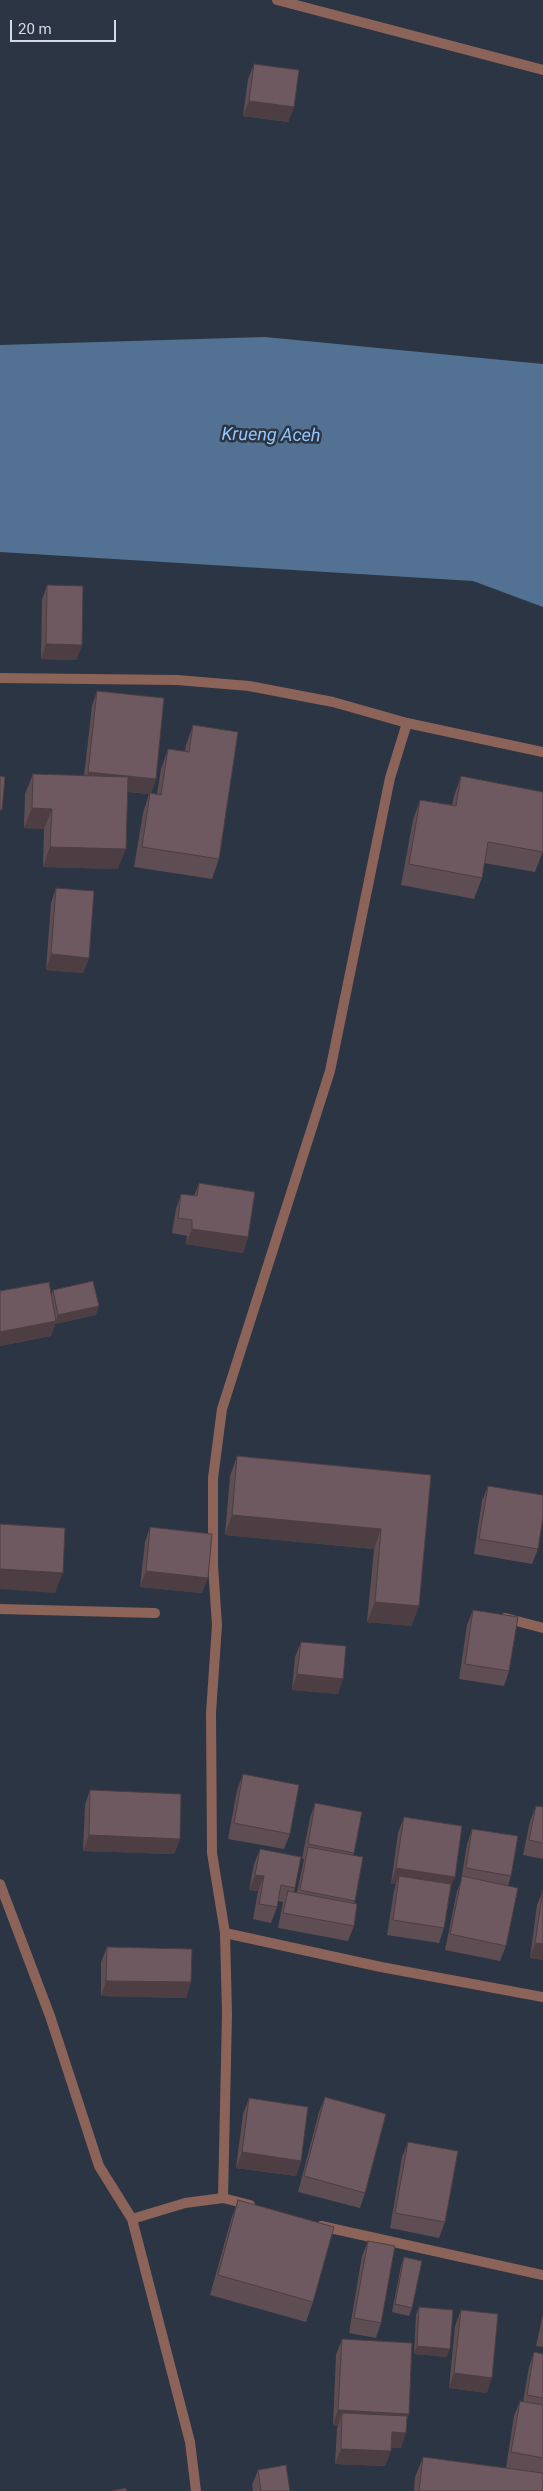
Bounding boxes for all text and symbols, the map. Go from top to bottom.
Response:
scale bar [12,10,119,42]
text: 20 m [18,20,52,38]
water label: Krueng Aceh [221,424,321,448]

